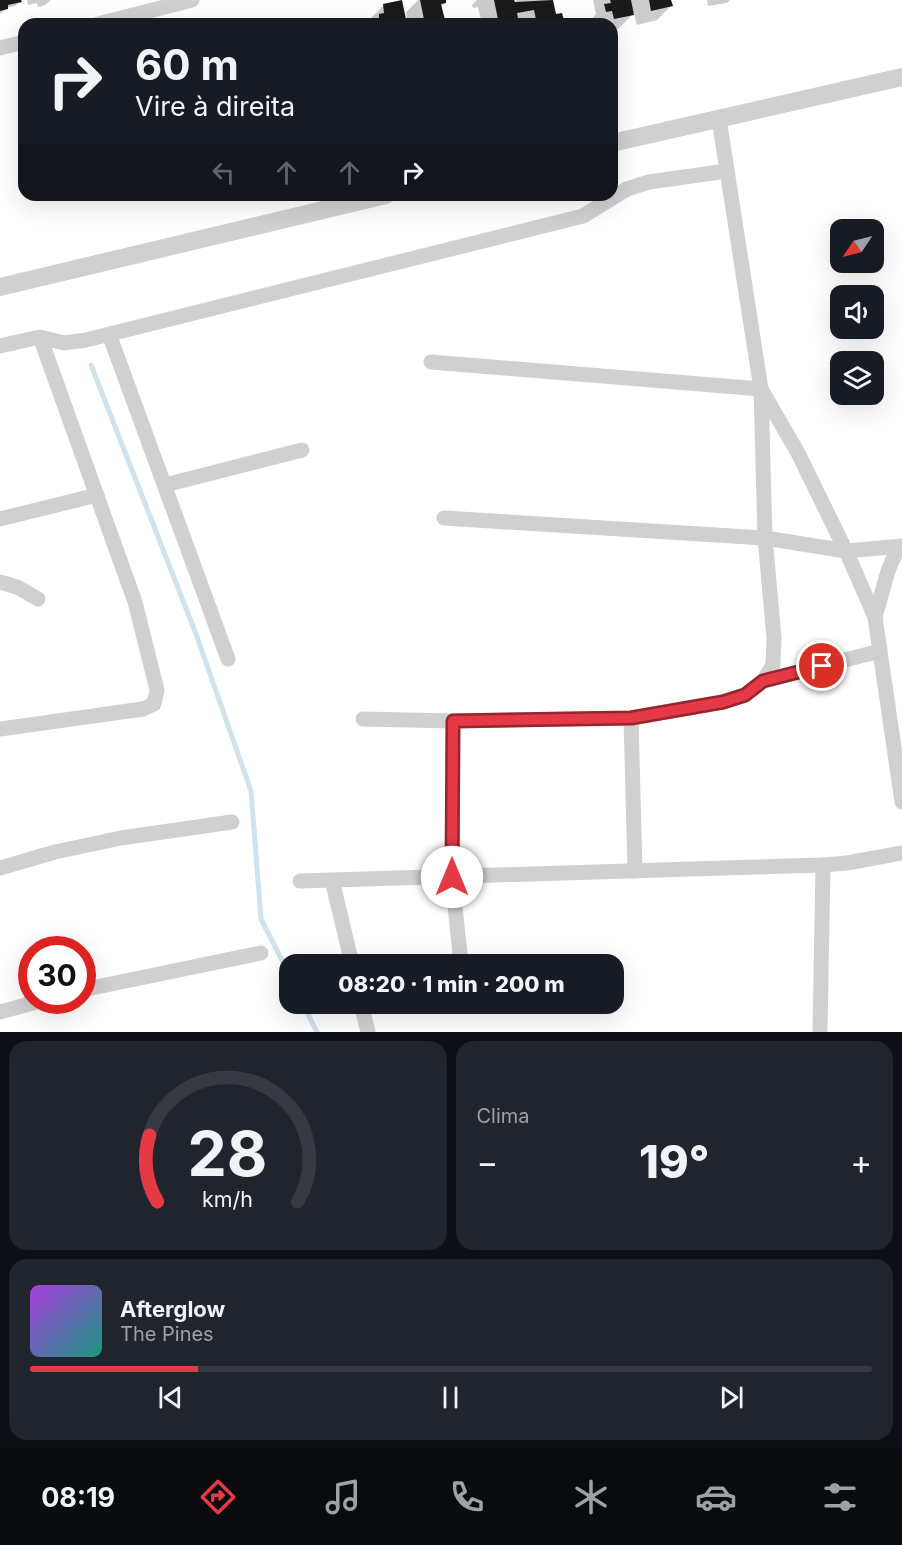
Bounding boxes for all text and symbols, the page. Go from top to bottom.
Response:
text: 60 m [135,39,239,90]
icon: right [36,42,114,120]
text: Vire à direita [135,90,295,123]
icon: left [207,156,240,189]
icon: ahead [270,156,303,189]
icon: ahead [333,156,366,189]
icon: right [396,156,429,189]
north arrow [830,219,884,273]
map controls [830,219,884,405]
button: sound [830,285,884,339]
button: layers [830,351,884,405]
pin [796,640,847,691]
icon: arrive [805,649,838,682]
position arrow [420,845,484,909]
speed limit sign: 30 [18,936,96,1014]
text: 08:20 · 1 min · 200 m [338,971,565,997]
text: Clima [477,1104,530,1128]
text: 28 [188,1116,268,1191]
text: 19° [639,1134,709,1189]
text: − [477,1142,498,1182]
text: + [850,1142,872,1182]
text: km/h [202,1187,253,1213]
text: Afterglow [120,1296,225,1322]
text: The Pines [120,1322,214,1346]
icon: previous [154,1381,187,1414]
icon: pause [434,1381,467,1414]
icon: next [715,1381,748,1414]
icon: directions [197,1476,239,1518]
icon: music [322,1476,364,1518]
icon: phone [446,1476,488,1518]
icon: climate [570,1476,612,1518]
icon: car [695,1476,737,1518]
icon: filters [819,1476,861,1518]
text: 08:19 [41,1481,115,1514]

